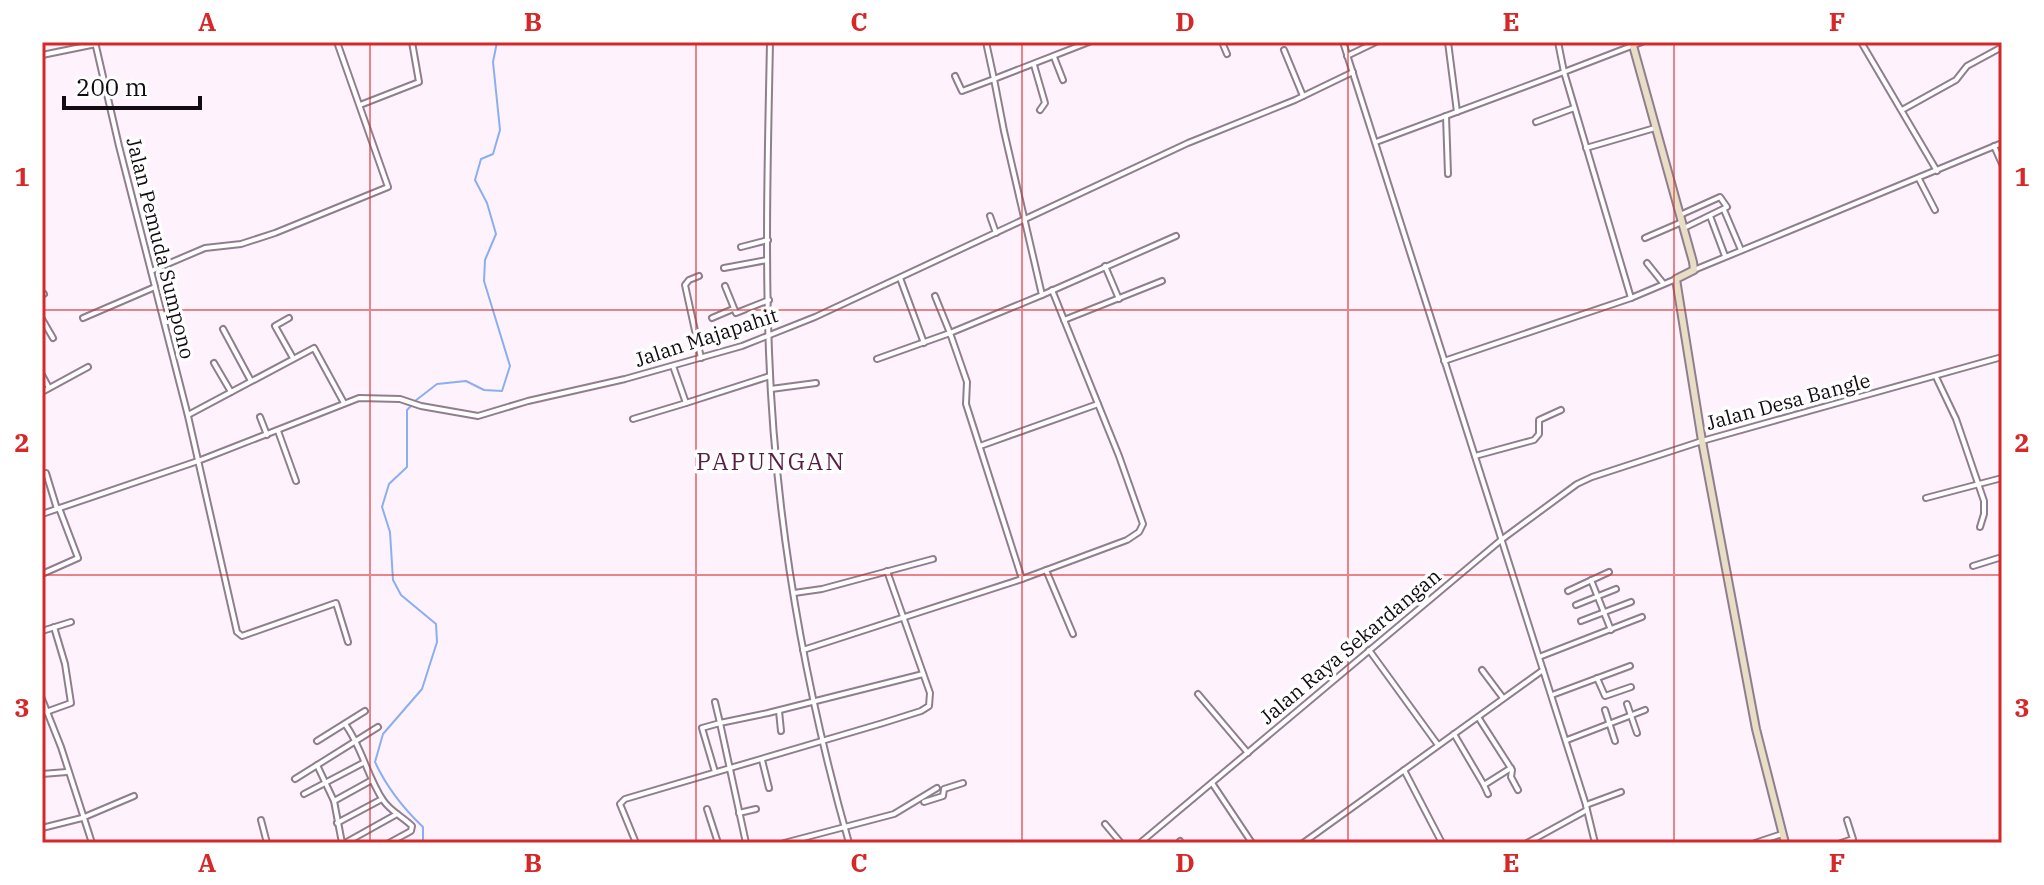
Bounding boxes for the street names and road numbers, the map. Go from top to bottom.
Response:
street label: Jalan Pemuda Sumpono [120,134,202,362]
street label: Jalan Majapahit [631,301,781,373]
street label: Jalan Desa Bangle [1703,366,1873,436]
street label: Jalan Raya Sekardangan [1254,562,1446,730]

